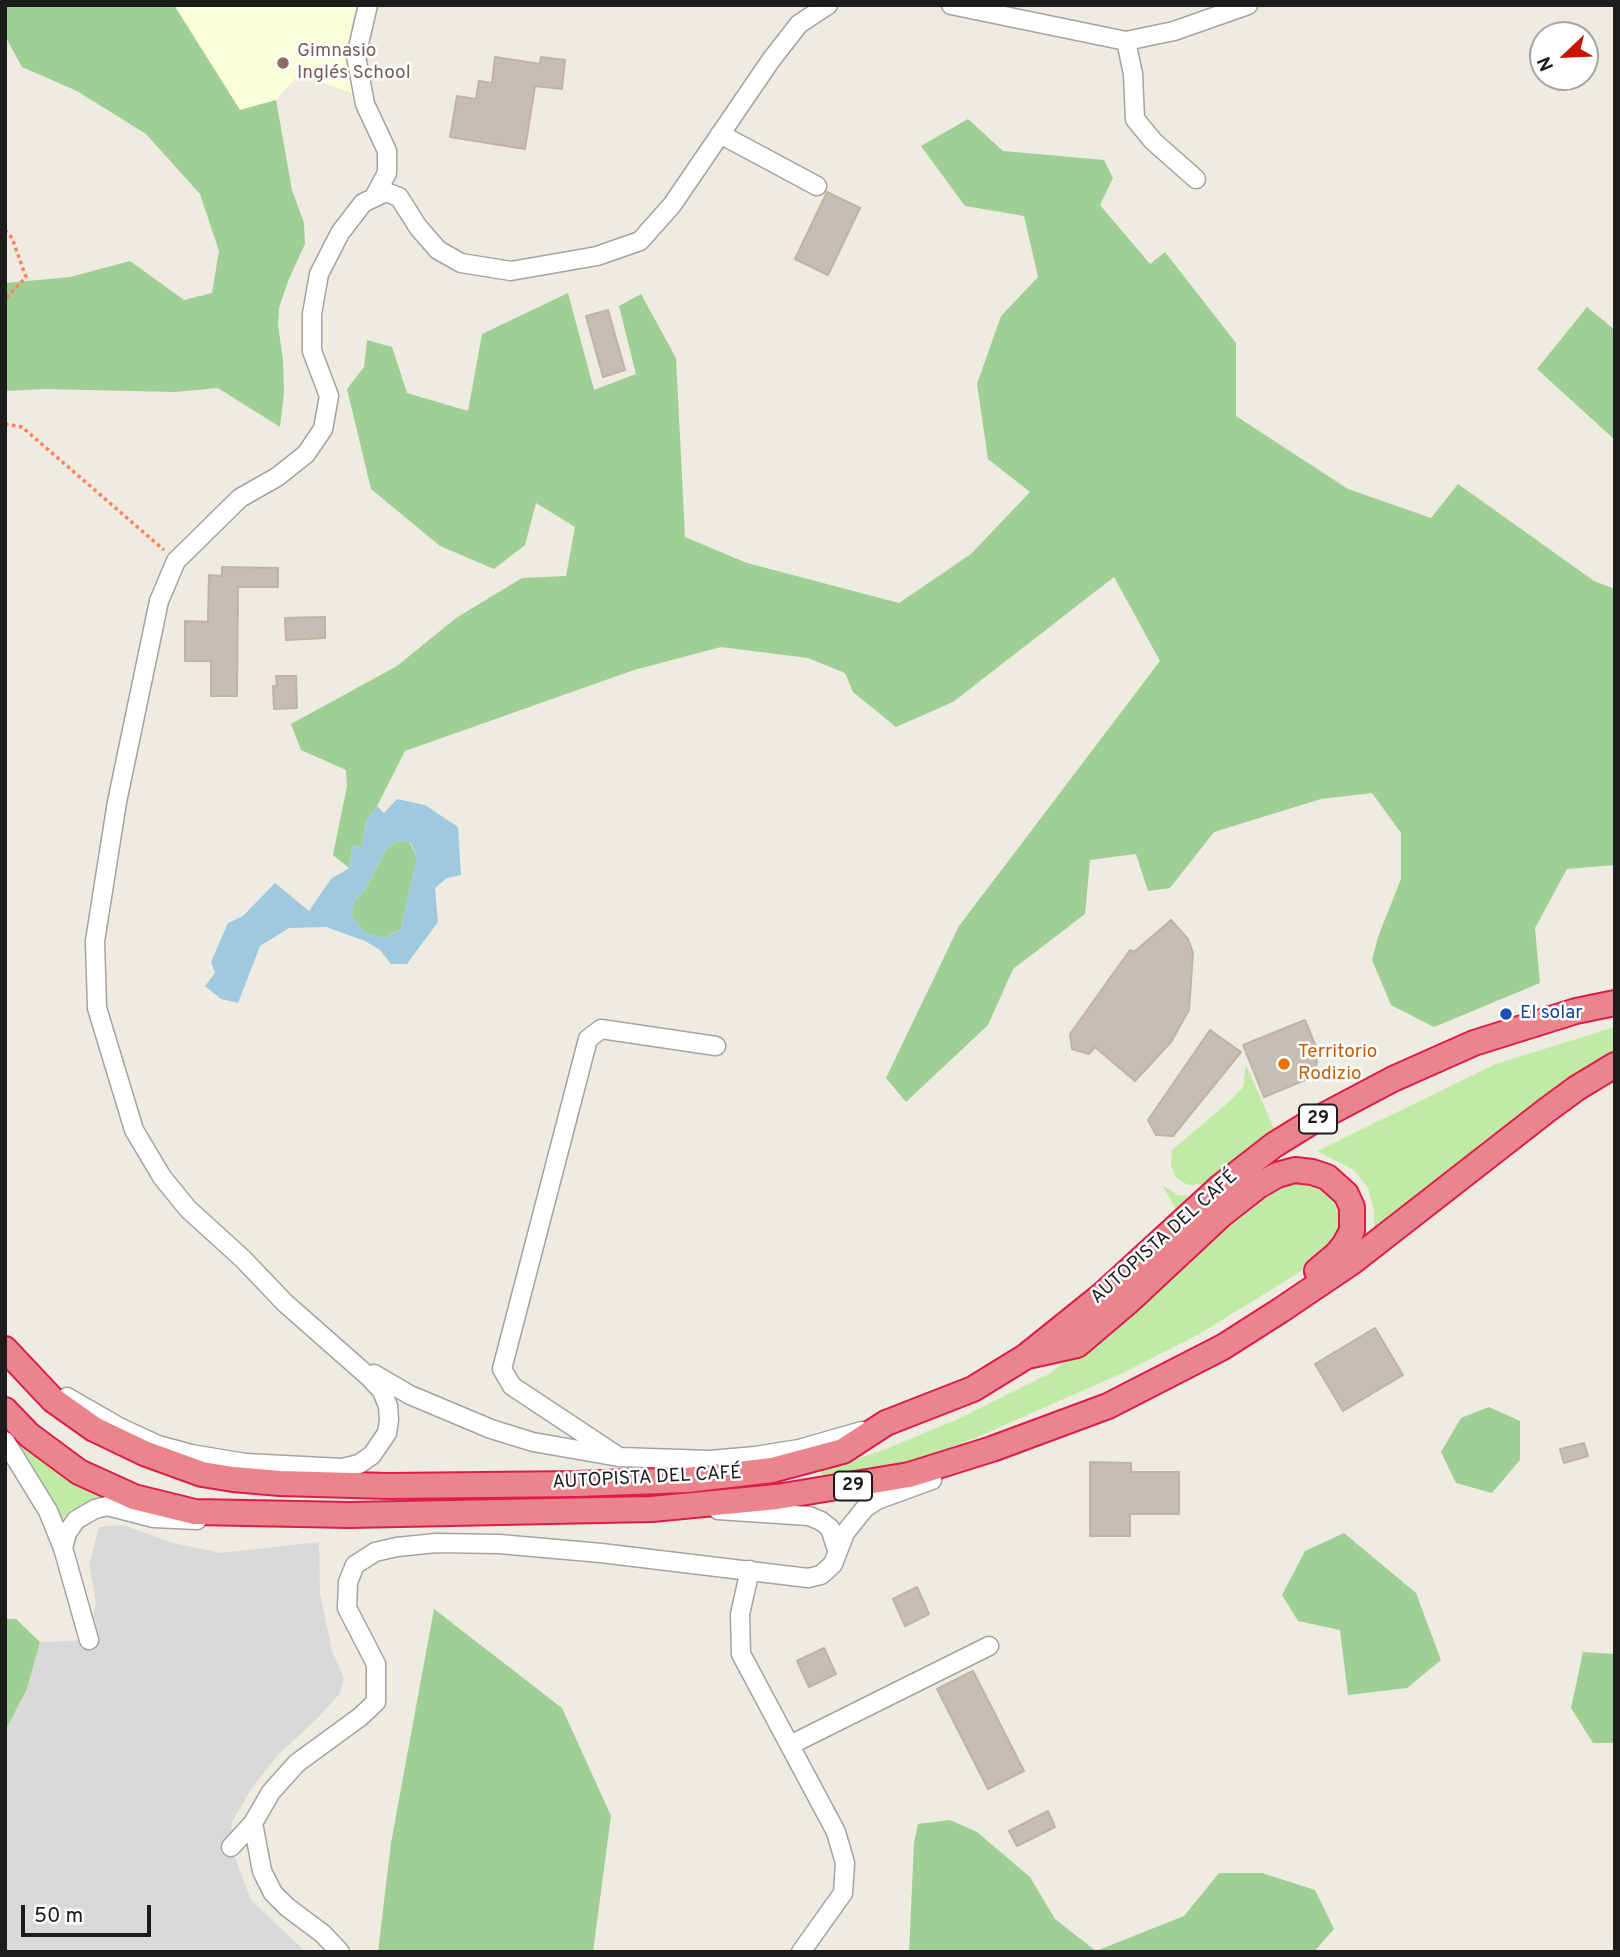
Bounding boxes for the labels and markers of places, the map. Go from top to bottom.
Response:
place label: Gimnasio Inglés School [297,41,411,85]
marker: Gimnasio Inglés School [275,55,291,71]
place label: El solar [1520,1003,1583,1025]
marker: El solar [1498,1006,1514,1022]
place label: Territorio Rodizio [1298,1042,1377,1086]
marker: Territorio Rodizio [1276,1056,1292,1072]

